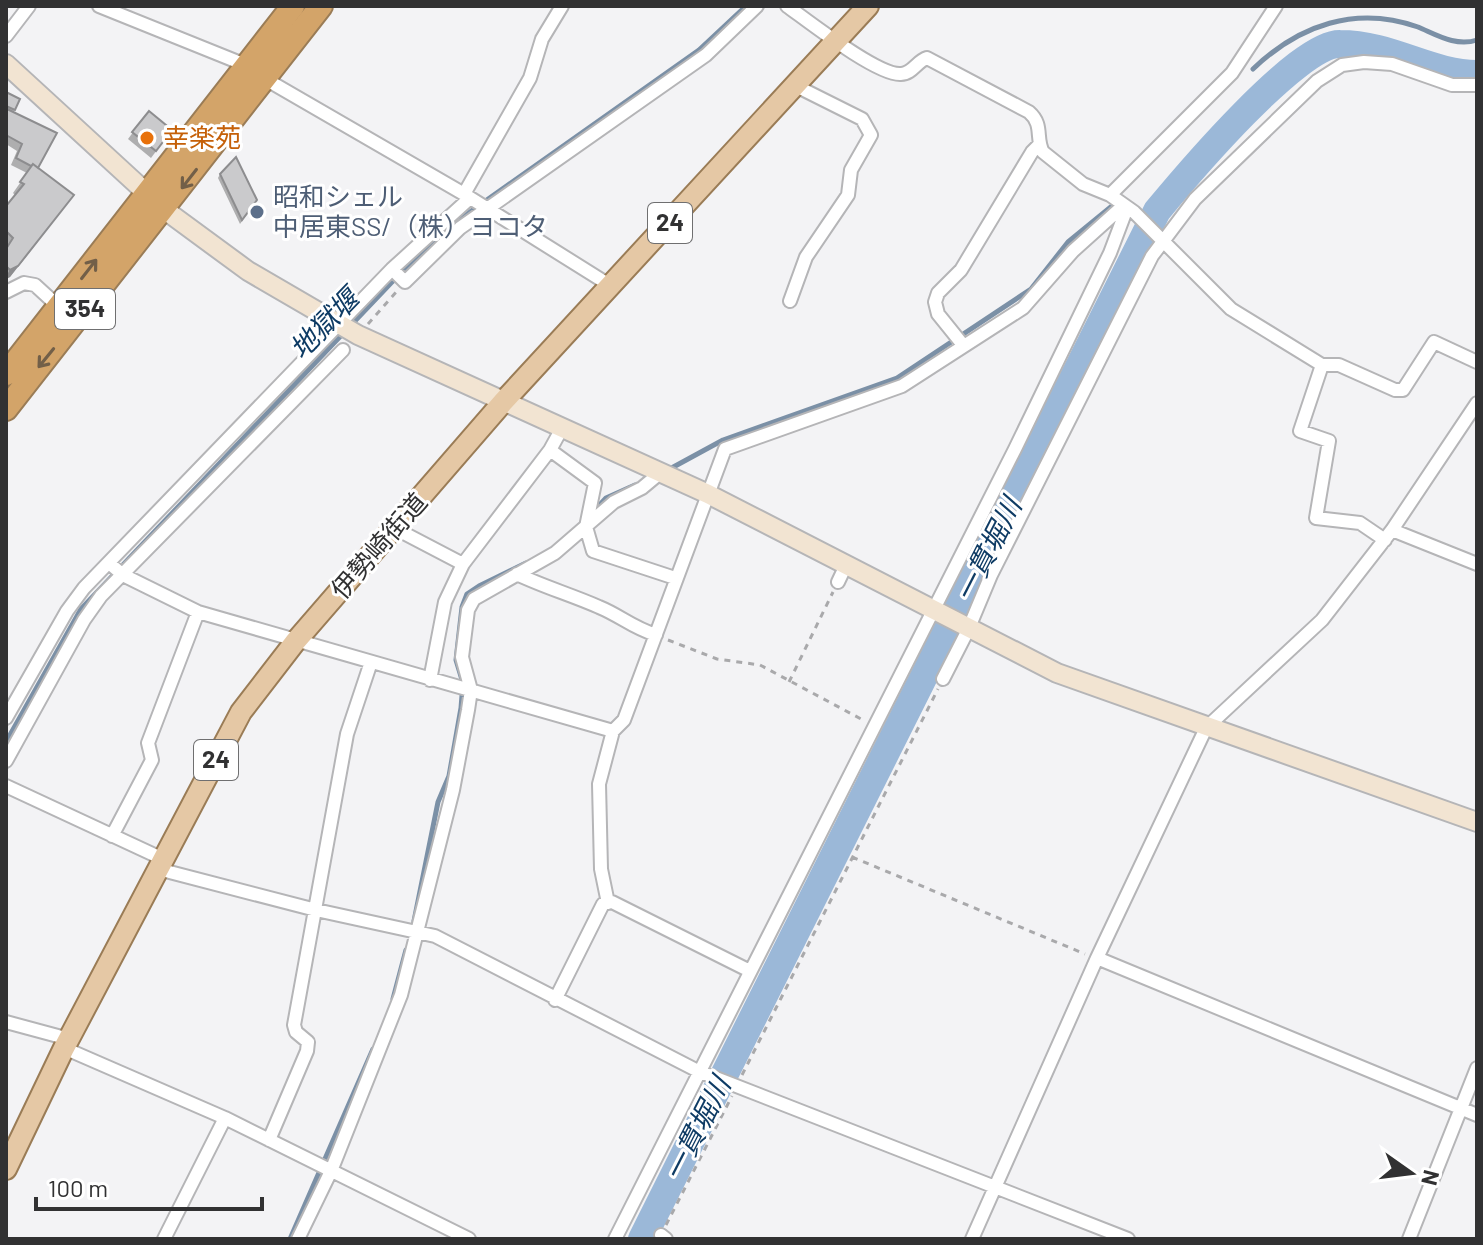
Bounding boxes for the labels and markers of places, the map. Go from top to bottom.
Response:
place label: 幸楽苑 [163,121,241,152]
marker: 幸楽苑 [138,129,156,147]
place label: 昭和シェル 中居東SS/（株）ヨコタ [273,180,548,241]
marker: 昭和シェル 中居東SS/（株）ヨコタ [248,203,266,221]

